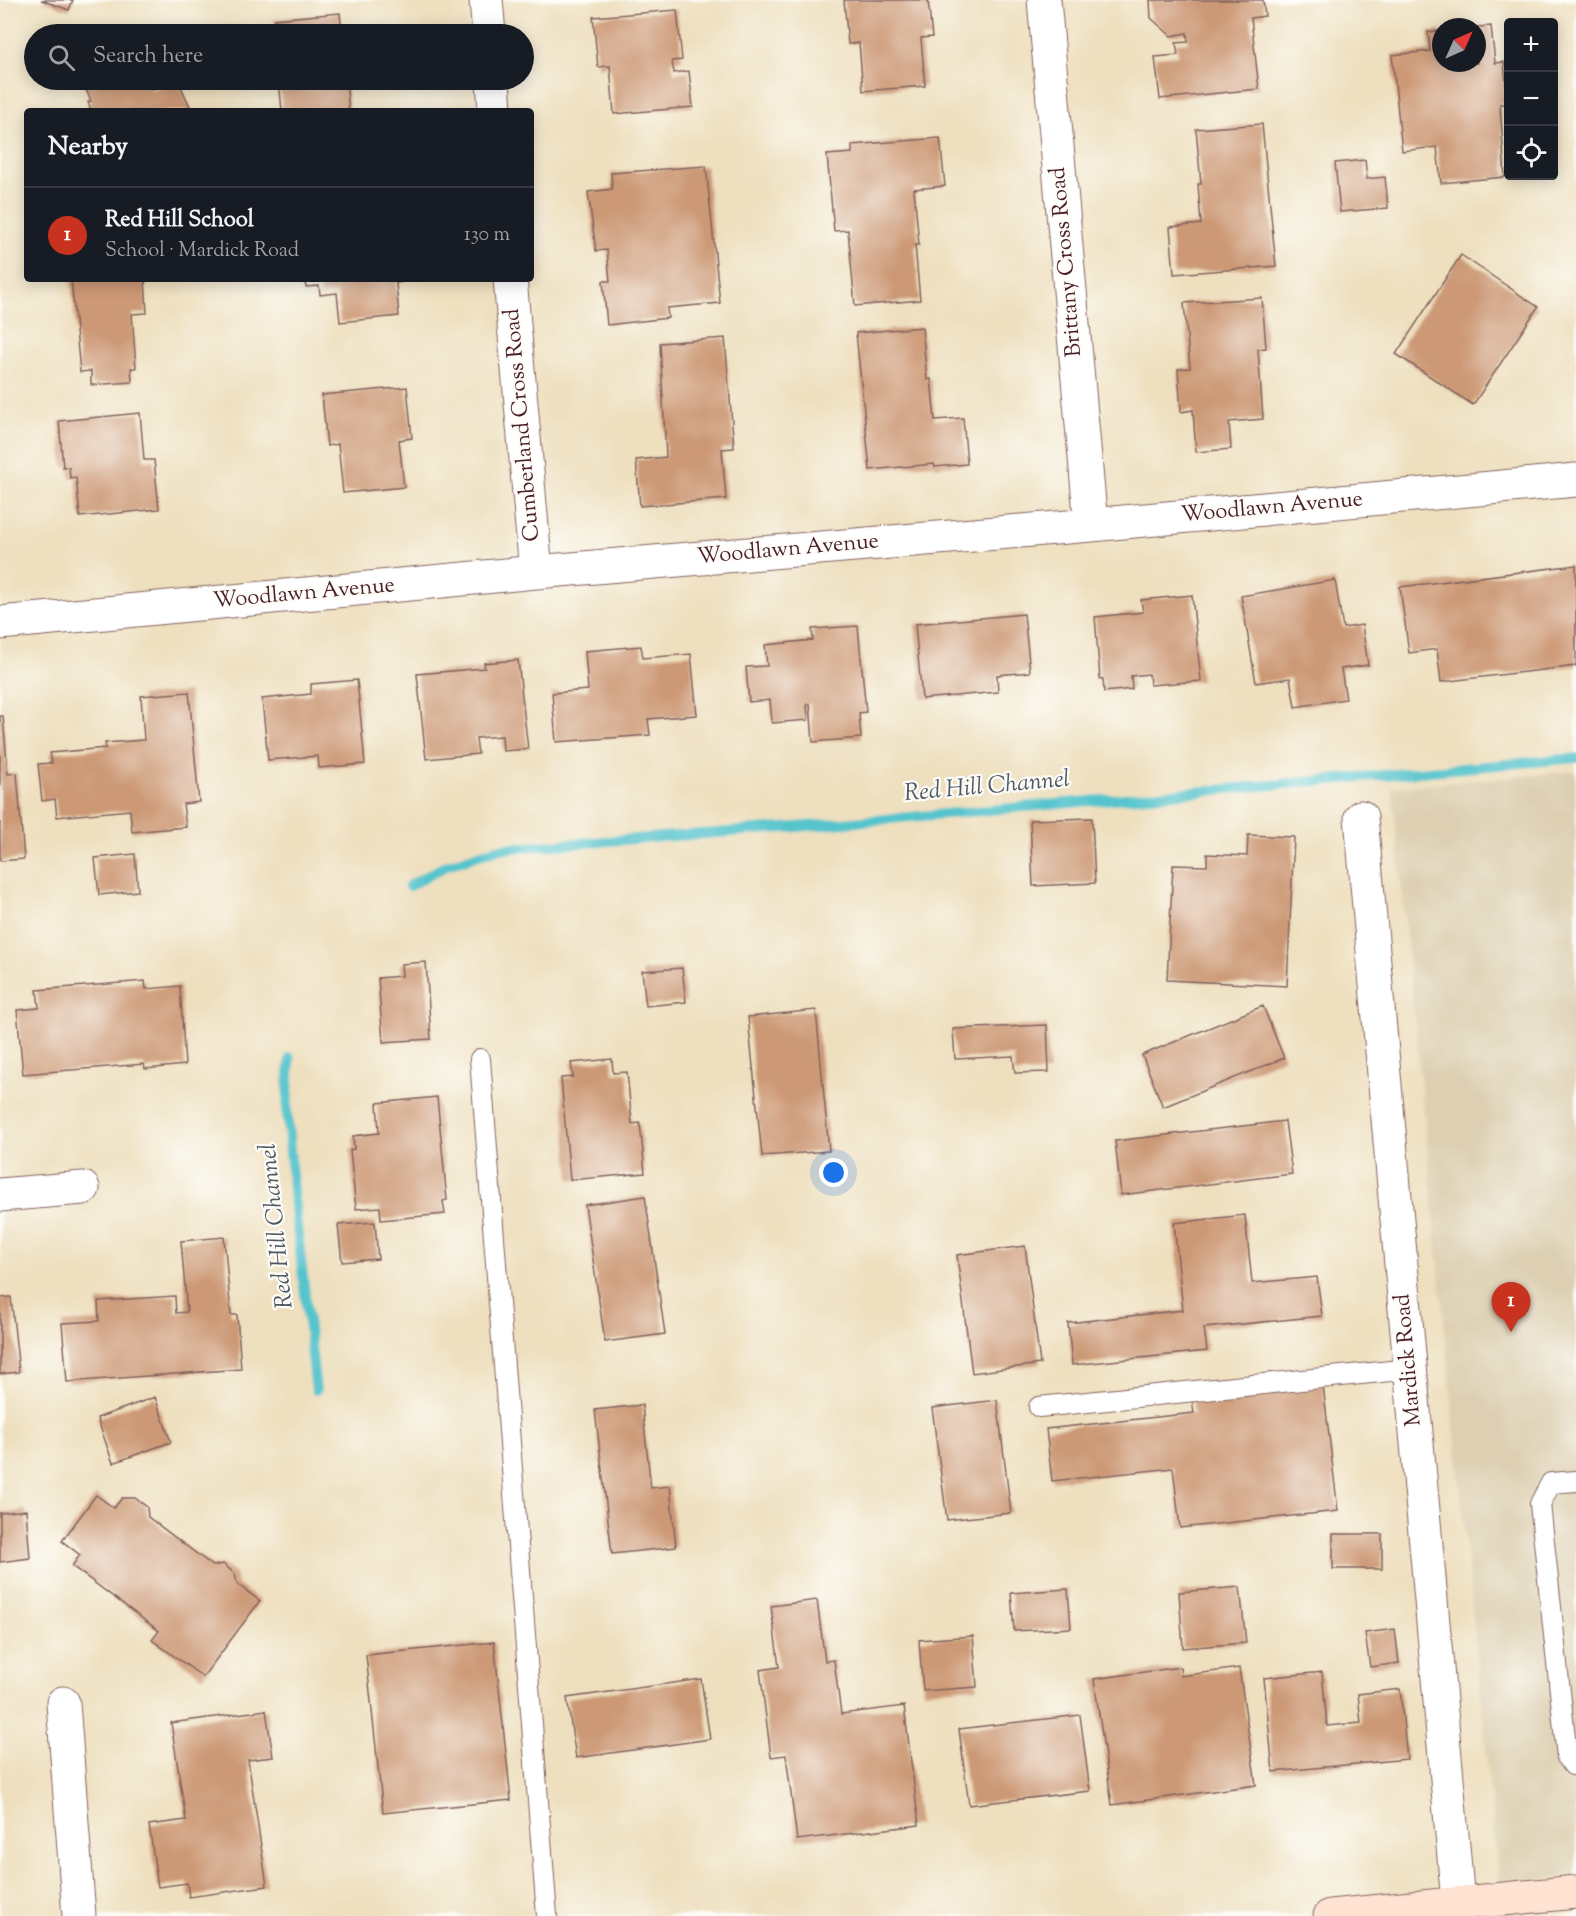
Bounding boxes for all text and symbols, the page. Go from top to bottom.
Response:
north arrow [1432,18,1486,72]
map controls [1504,18,1558,180]
button: + [1504,18,1558,72]
search box [24,24,534,90]
icon: search [45,41,78,74]
text: Search here [93,41,203,73]
button: − [1504,72,1558,126]
button: locate [1504,126,1558,180]
text: Nearby [48,129,128,166]
street label: Brittany Cross Road [1043,166,1091,358]
text: Red Hill School [105,205,254,237]
text: 1 [64,221,71,250]
text: 130 m [464,221,510,250]
text: School · Mardick Road [105,237,299,266]
street label: Cumberland Cross Road [497,307,549,543]
street label: Woodlawn Avenue [1180,484,1364,532]
street label: Woodlawn Avenue [696,526,880,574]
street label: Woodlawn Avenue [212,570,396,618]
water label: Red Hill Channel [903,763,1071,811]
water label: Red Hill Channel [251,1142,303,1310]
your location [819,1158,848,1187]
pin: 1 [1492,1282,1530,1332]
street label: Mardick Road [1387,1292,1431,1428]

